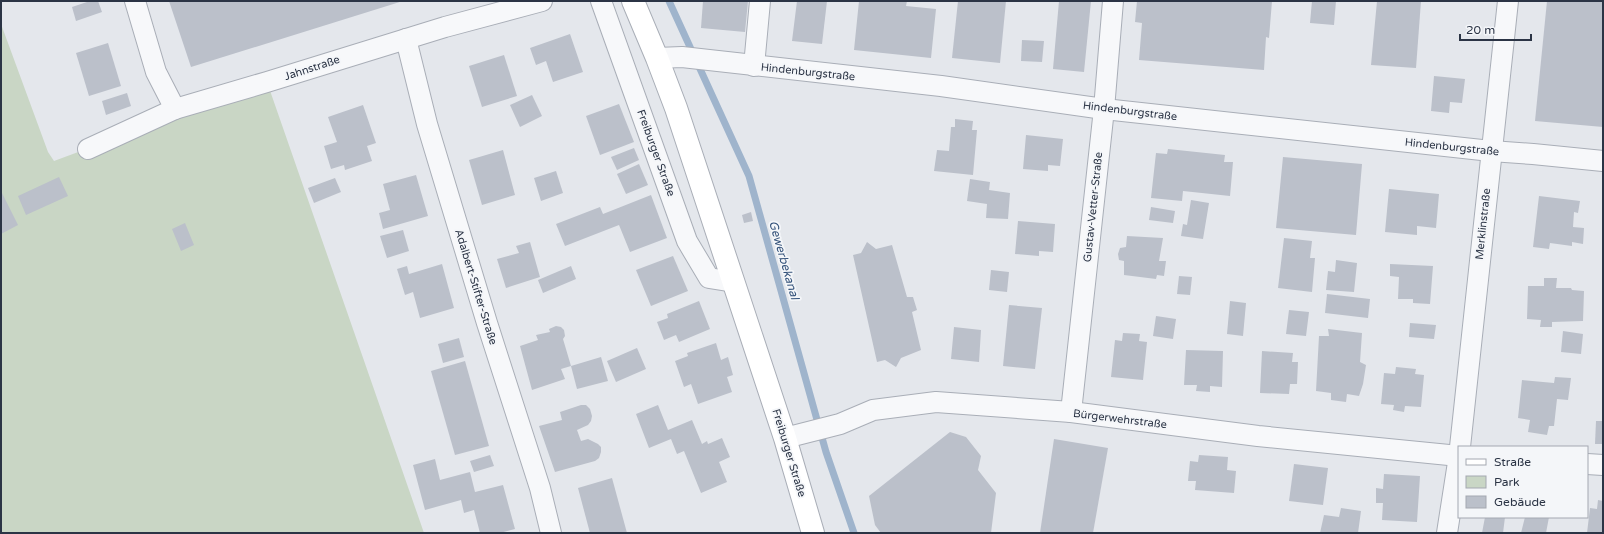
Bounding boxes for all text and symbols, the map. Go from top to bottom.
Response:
scale bar [1460,16,1531,42]
text: 20 m [1466,23,1495,37]
street label: Jahnstraße [283,53,341,83]
street label: Hindenburgstraße [760,61,856,83]
street label: Hindenburgstraße [1082,99,1178,123]
street label: Freiburger Straße [634,108,678,198]
street label: Hindenburgstraße [1404,136,1500,158]
street label: Gustav-Vetter-Straße [1081,151,1105,263]
street label: Merklinstraße [1473,188,1493,260]
water label: Gewerbekanal [766,219,802,303]
street label: Adalbert-Stifter-Straße [452,228,500,346]
street label: Freiburger Straße [769,407,809,499]
street label: Bürgerwehrstraße [1072,407,1168,431]
legend [1458,446,1588,518]
text: Straße [1494,455,1531,469]
text: Park [1494,475,1520,489]
text: Gebäude [1494,495,1546,509]

